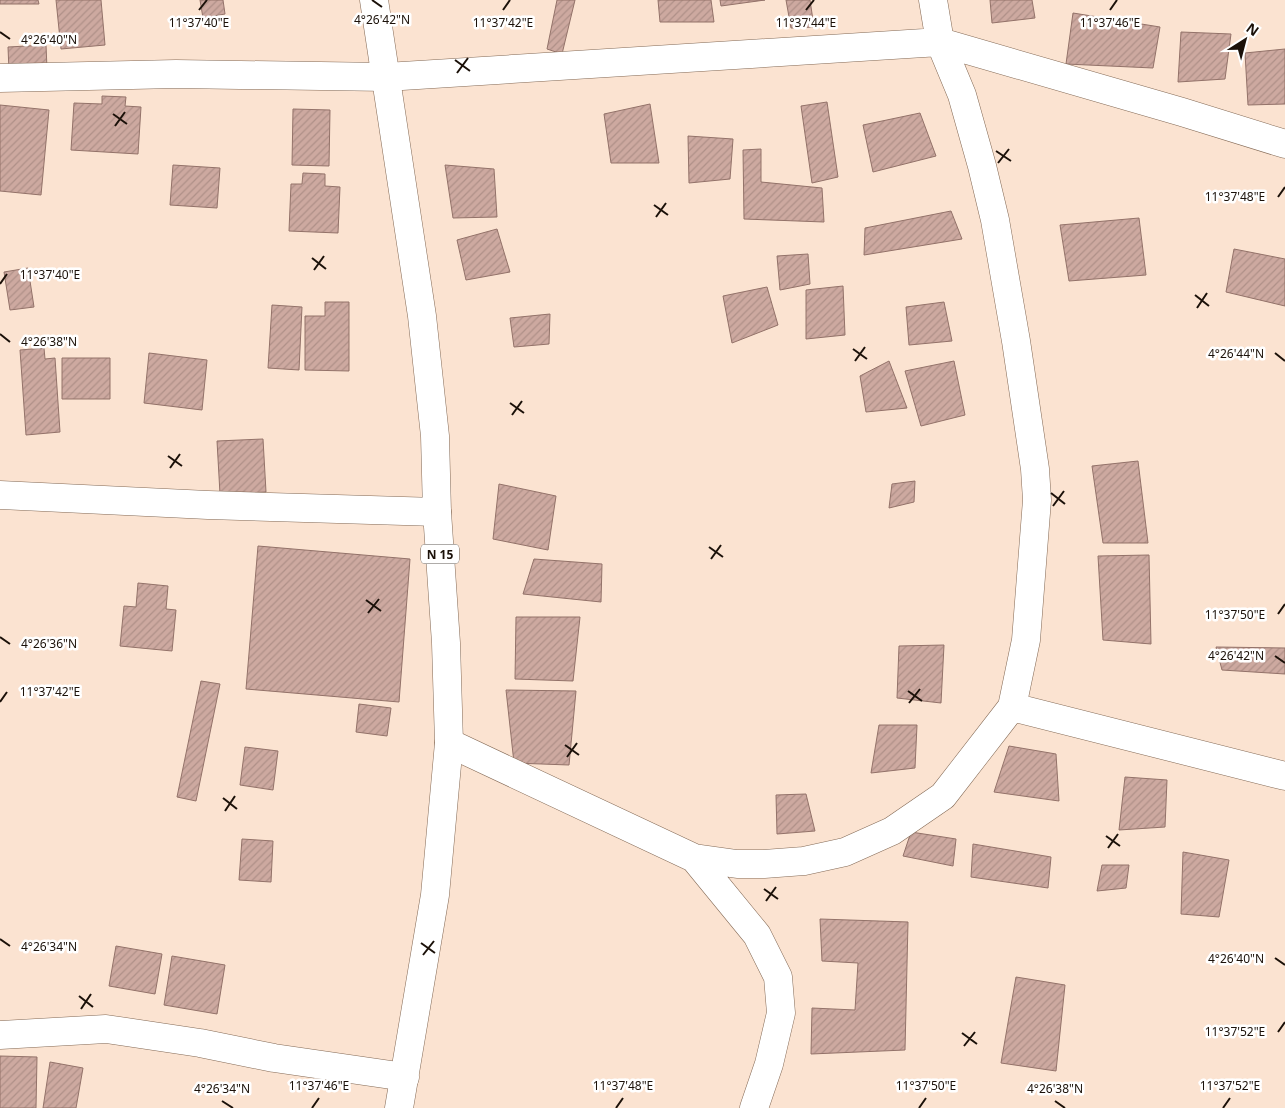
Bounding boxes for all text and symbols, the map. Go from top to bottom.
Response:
text: 4°26'42"N [354,11,410,28]
text: 11°37'40"E [169,14,229,31]
text: 11°37'42"E [473,14,533,31]
text: 11°37'44"E [776,14,836,31]
text: 11°37'46"E [1080,14,1140,31]
north arrow [1220,15,1270,65]
text: N [1243,18,1263,40]
text: 4°26'40"N [21,31,77,48]
text: 11°37'48"E [1205,188,1265,205]
text: 11°37'40"E [20,266,80,283]
text: 4°26'38"N [21,333,77,350]
text: 4°26'44"N [1208,345,1264,362]
road number: N 15 [421,544,459,564]
text: 11°37'50"E [1205,606,1265,623]
text: 4°26'36"N [21,635,77,652]
text: 4°26'42"N [1208,647,1264,664]
text: 11°37'42"E [20,683,80,700]
text: 4°26'34"N [21,938,77,955]
text: 4°26'40"N [1208,950,1264,967]
text: 11°37'52"E [1205,1023,1265,1040]
text: 11°37'46"E [289,1077,349,1094]
text: 11°37'48"E [593,1077,653,1094]
text: 11°37'50"E [896,1077,956,1094]
text: 11°37'52"E [1200,1077,1260,1094]
text: 4°26'34"N [194,1080,250,1097]
text: 4°26'38"N [1027,1080,1083,1097]

